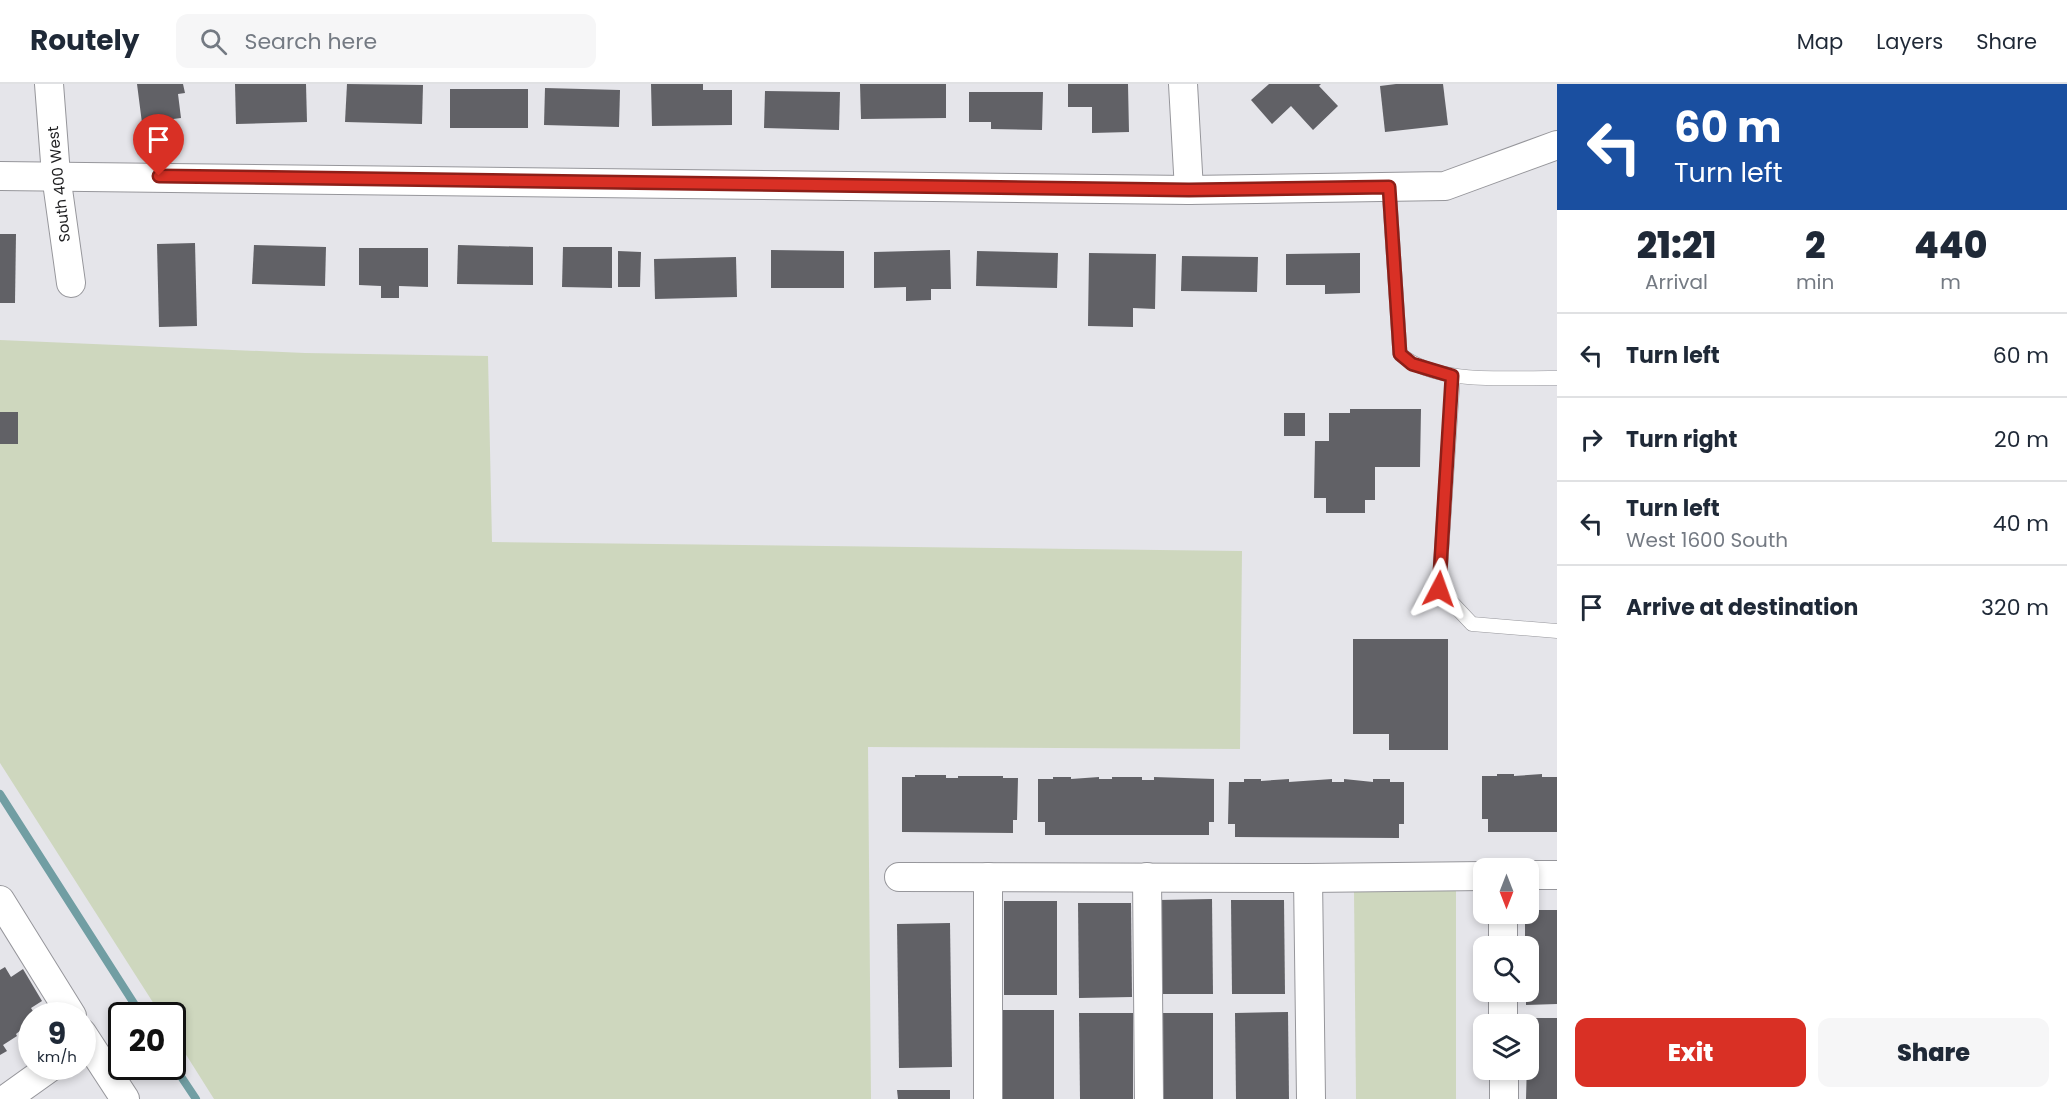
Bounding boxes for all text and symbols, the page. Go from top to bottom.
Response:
search box [176,14,596,68]
text: Routely [30,21,140,60]
icon: search [197,25,230,58]
text: Search here [245,26,377,57]
text: Map [1797,27,1843,56]
text: Layers [1876,27,1943,56]
text: Share [1976,27,2037,56]
text: 60 m [1674,98,1782,157]
icon: left [1575,108,1653,186]
pin [133,114,184,176]
icon: arrive [142,123,175,156]
street label: South 400 West [42,125,75,243]
text: Turn left [1674,154,1783,191]
text: 21:21 [1637,220,1716,271]
text: 2 [1805,220,1825,271]
text: 440 [1914,220,1987,271]
text: Arrival [1645,268,1708,296]
text: min [1796,268,1834,296]
text: m [1940,268,1961,296]
icon: left [1575,339,1608,372]
text: Turn left [1626,340,1720,371]
text: 60 m [1993,340,2049,371]
icon: right [1575,423,1608,456]
text: Turn right [1626,424,1737,455]
text: 20 m [1994,424,2049,455]
text: Turn left [1626,493,1720,524]
icon: left [1575,507,1608,540]
text: 40 m [1993,508,2049,539]
text: West 1600 South [1626,526,1788,554]
position arrow [1407,557,1471,621]
icon: arrive [1575,591,1608,624]
text: Arrive at destination [1626,592,1858,623]
text: 320 m [1981,592,2049,623]
north arrow [1473,858,1539,924]
map controls [1473,858,1539,1080]
button: search [1473,936,1539,1002]
speed limit sign: 20 [108,1002,186,1080]
text: 9 [48,1012,66,1055]
button: layers [1473,1014,1539,1080]
button: Exit [1575,1018,1806,1087]
button: Share [1818,1018,2049,1087]
text: km/h [37,1046,77,1067]

